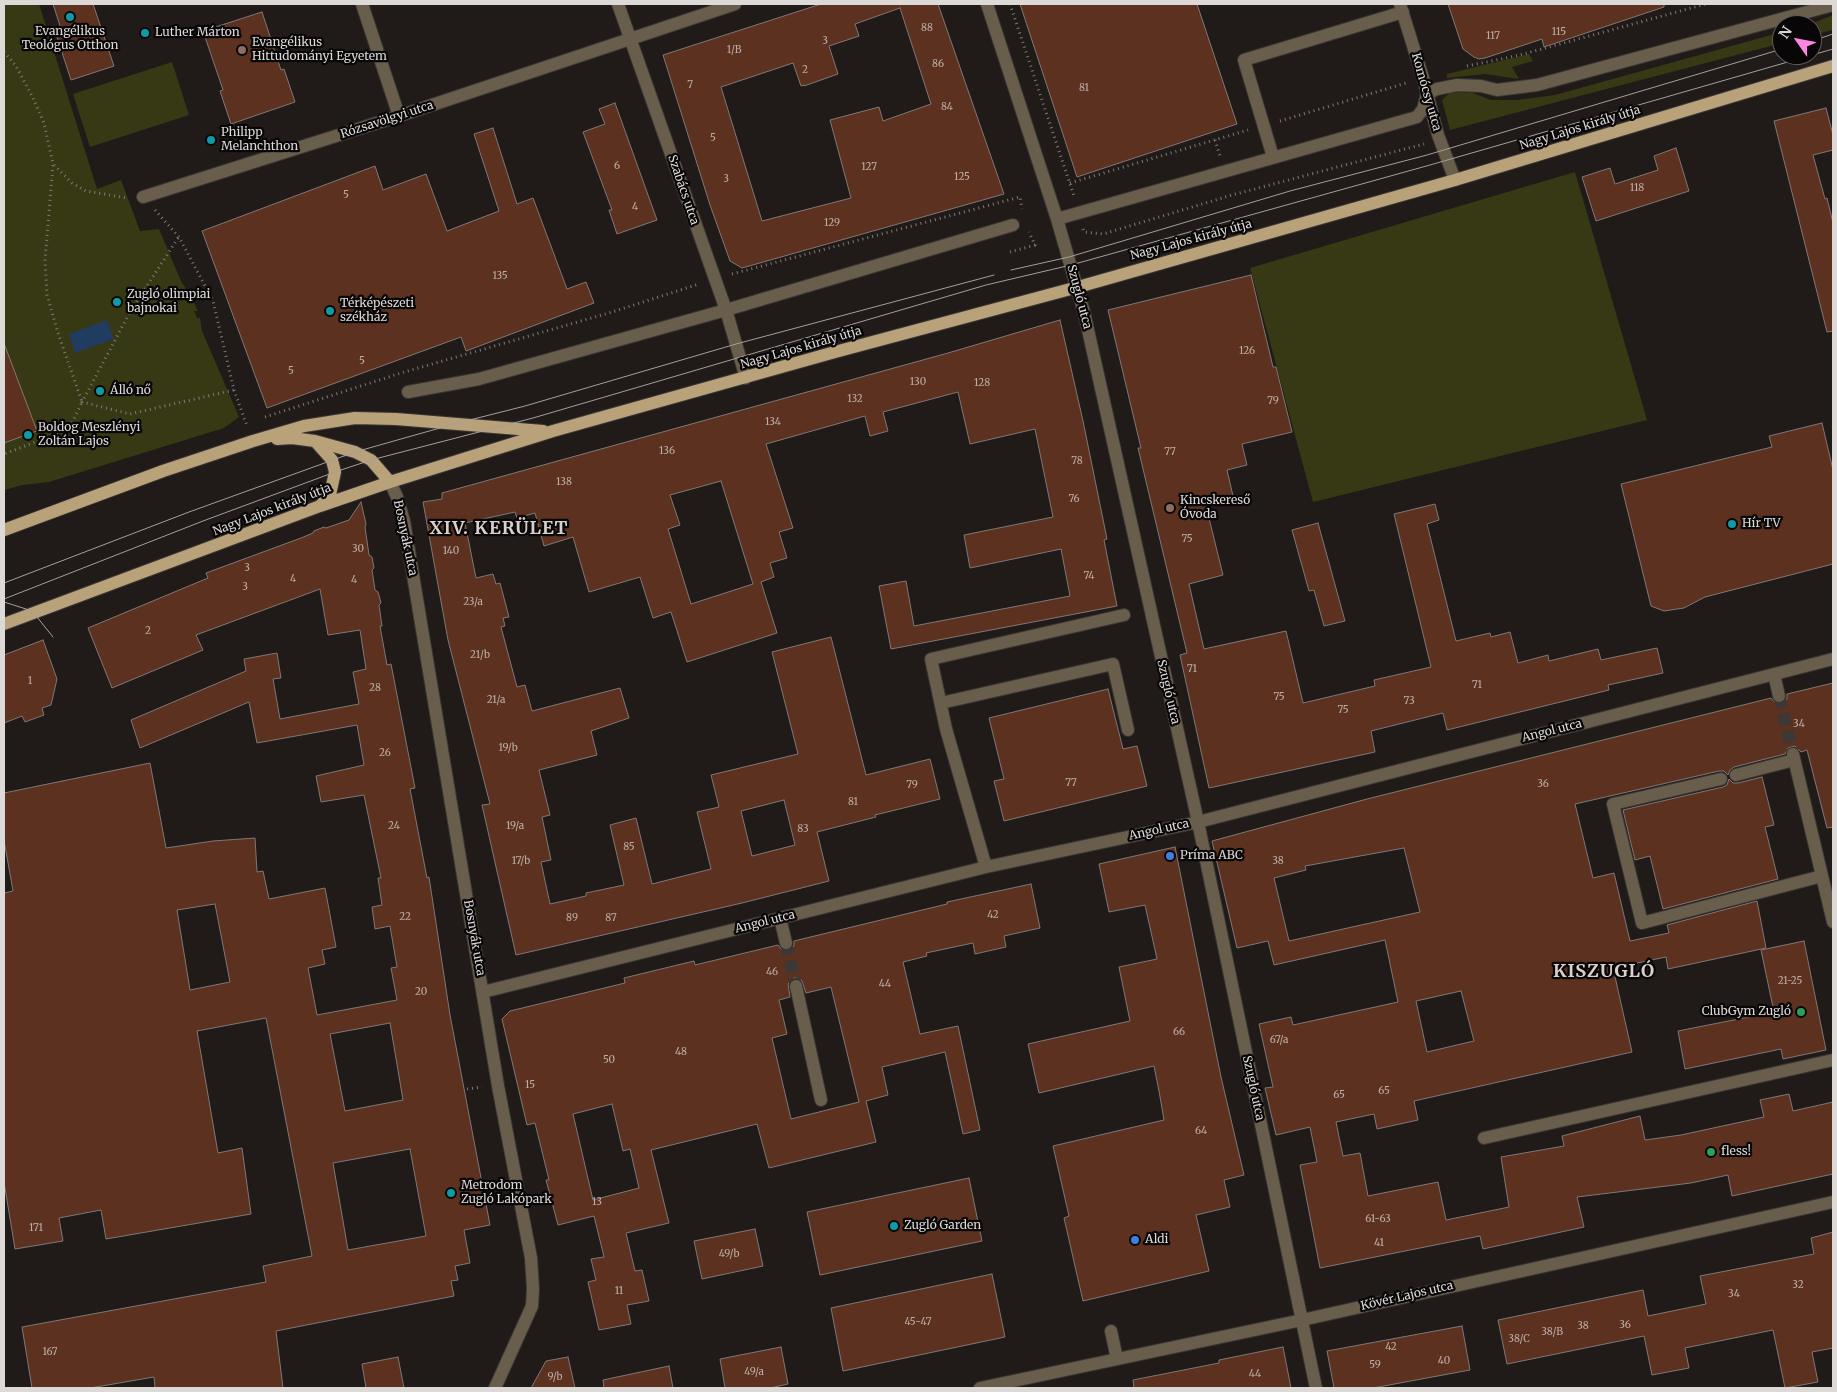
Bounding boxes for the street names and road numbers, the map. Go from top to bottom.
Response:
street label: Komócsy utca [1408,51,1444,133]
street label: Rózsavölgyi utca [339,98,435,142]
street label: Nagy Lajos király útja [1518,103,1642,153]
street label: Szabács utca [664,153,702,227]
street label: Nagy Lajos király útja [1129,217,1253,263]
street label: Szugló utca [1064,263,1094,331]
street label: Nagy Lajos király útja [739,324,863,372]
street label: Nagy Lajos király útja [211,481,333,539]
street label: Bosnyák utca [390,499,420,577]
street label: Szugló utca [1154,658,1182,726]
street label: Angol utca [1521,717,1583,745]
street label: Angol utca [1128,817,1190,843]
street label: Bosnyák utca [460,899,488,977]
street label: Angol utca [734,908,796,936]
street label: Szugló utca [1239,1054,1267,1122]
street label: Kövér Lajos utca [1359,1278,1455,1314]

